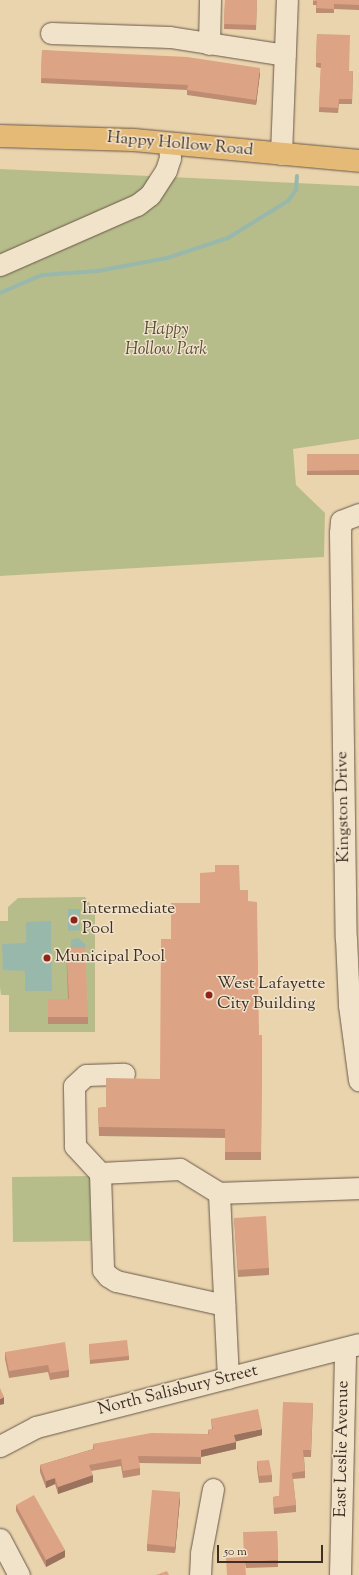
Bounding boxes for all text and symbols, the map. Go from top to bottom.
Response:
street label: Happy Hollow Road [106,128,254,162]
park label: Happy Hollow Park [125,321,207,361]
street label: Kingston Drive [333,751,355,863]
place label: Intermediate Pool [82,900,175,940]
marker: Intermediate Pool [69,915,79,925]
place label: Municipal Pool [55,948,165,968]
marker: Municipal Pool [42,953,52,963]
place label: West Lafayette City Building [217,975,325,1015]
marker: West Lafayette City Building [204,990,214,1000]
street label: North Salisbury Street [96,1361,260,1421]
street label: East Leslie Avenue [332,1380,354,1518]
scale bar [219,1537,325,1563]
text: 50 m [224,1543,247,1561]

